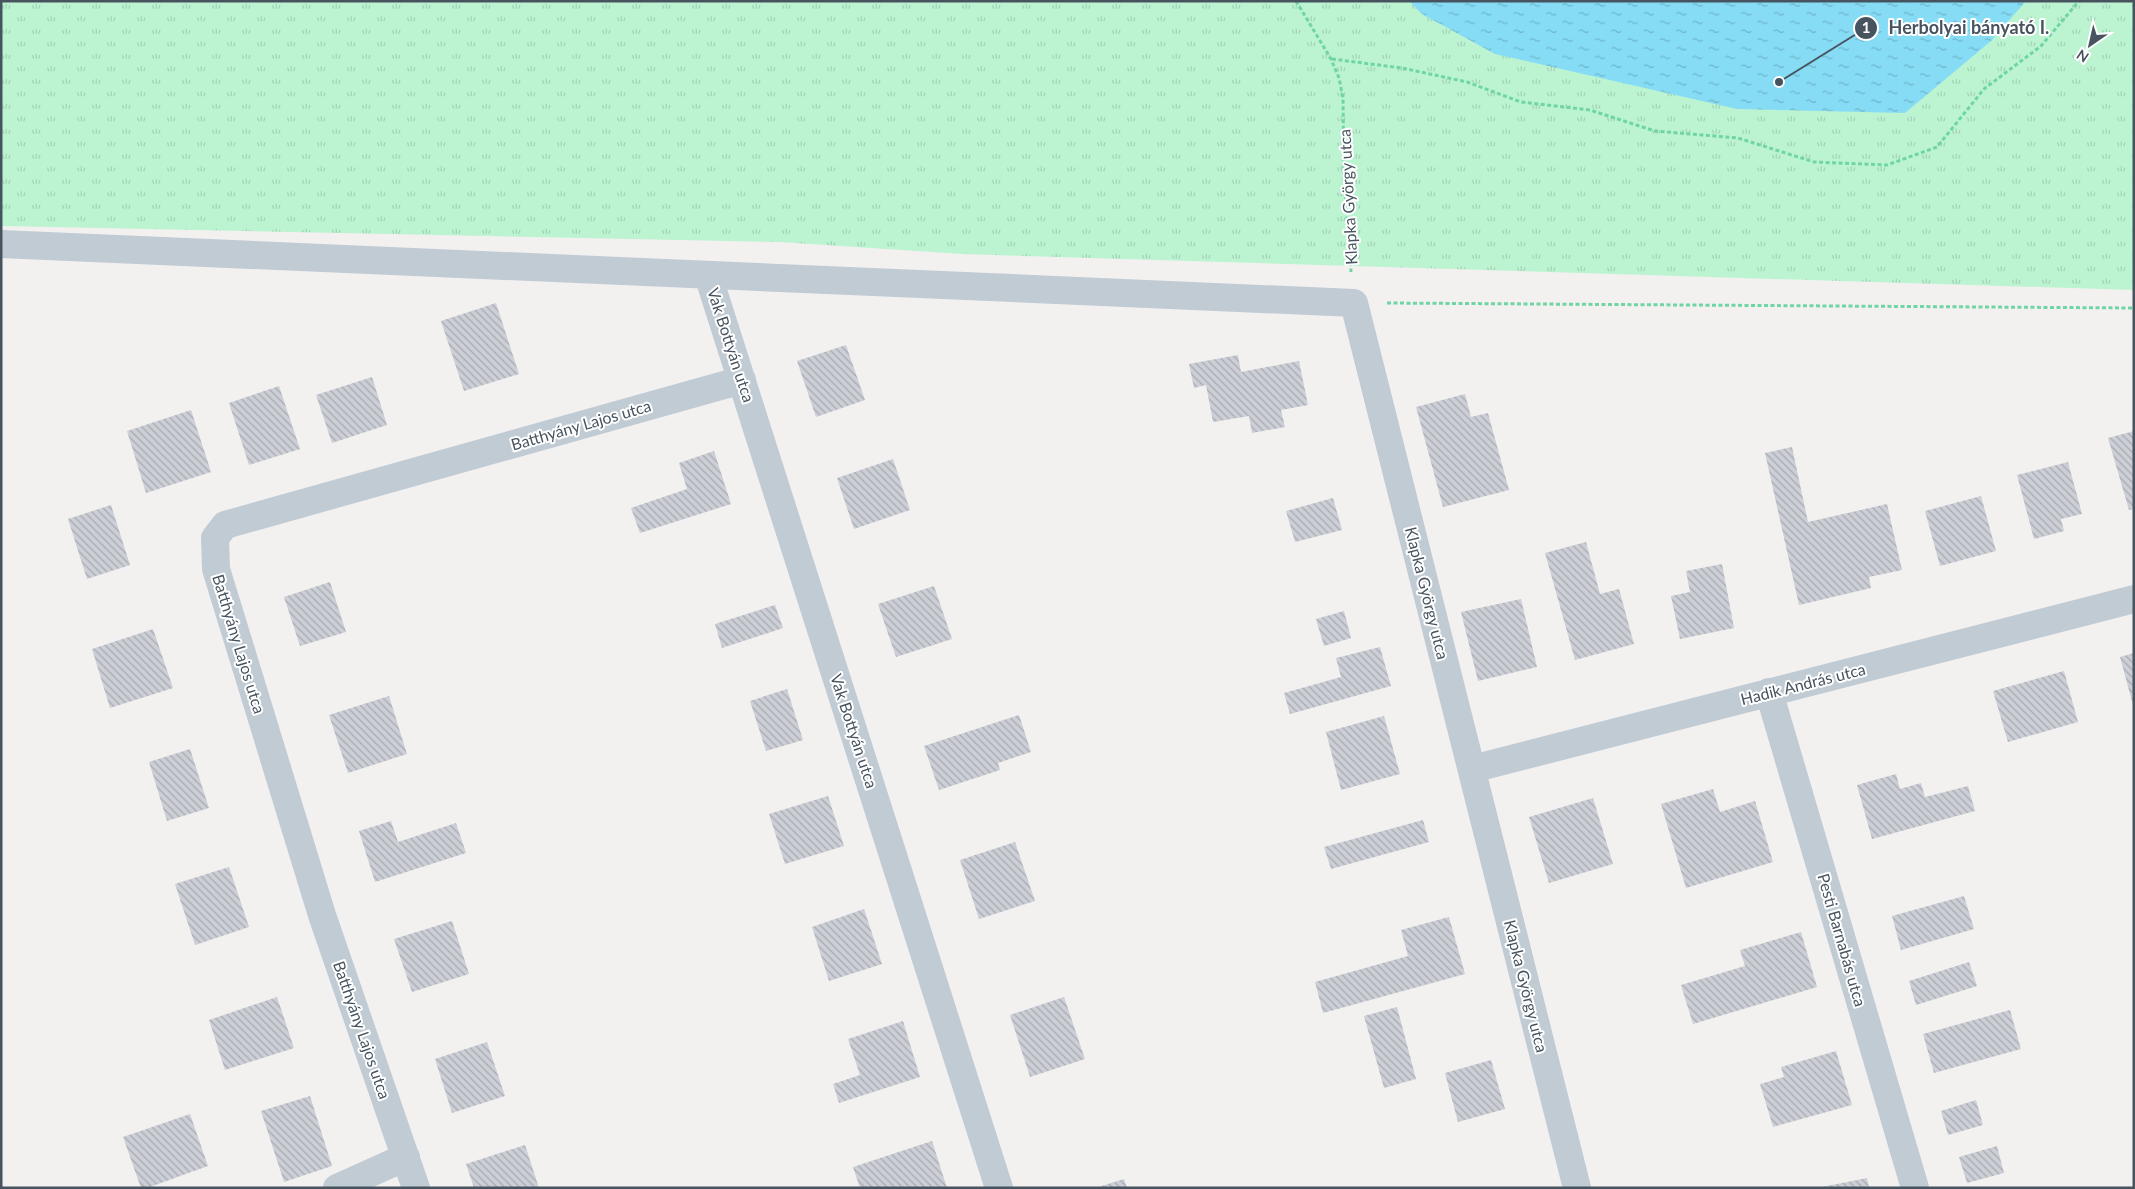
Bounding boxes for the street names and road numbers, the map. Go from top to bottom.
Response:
street label: Klapka György utca [1334,129,1361,265]
street label: Vak Bottyán utca [704,285,759,404]
street label: Batthyány Lajos utca [509,395,653,454]
street label: Klapka György utca [1402,525,1453,661]
street label: Batthyány Lajos utca [209,572,270,716]
street label: Hadik András utca [1738,659,1867,708]
street label: Vak Bottyán utca [827,671,882,790]
street label: Pesti Barnabás utca [1814,871,1871,1009]
street label: Klapka György utca [1501,918,1552,1054]
street label: Batthyány Lajos utca [330,958,395,1101]

